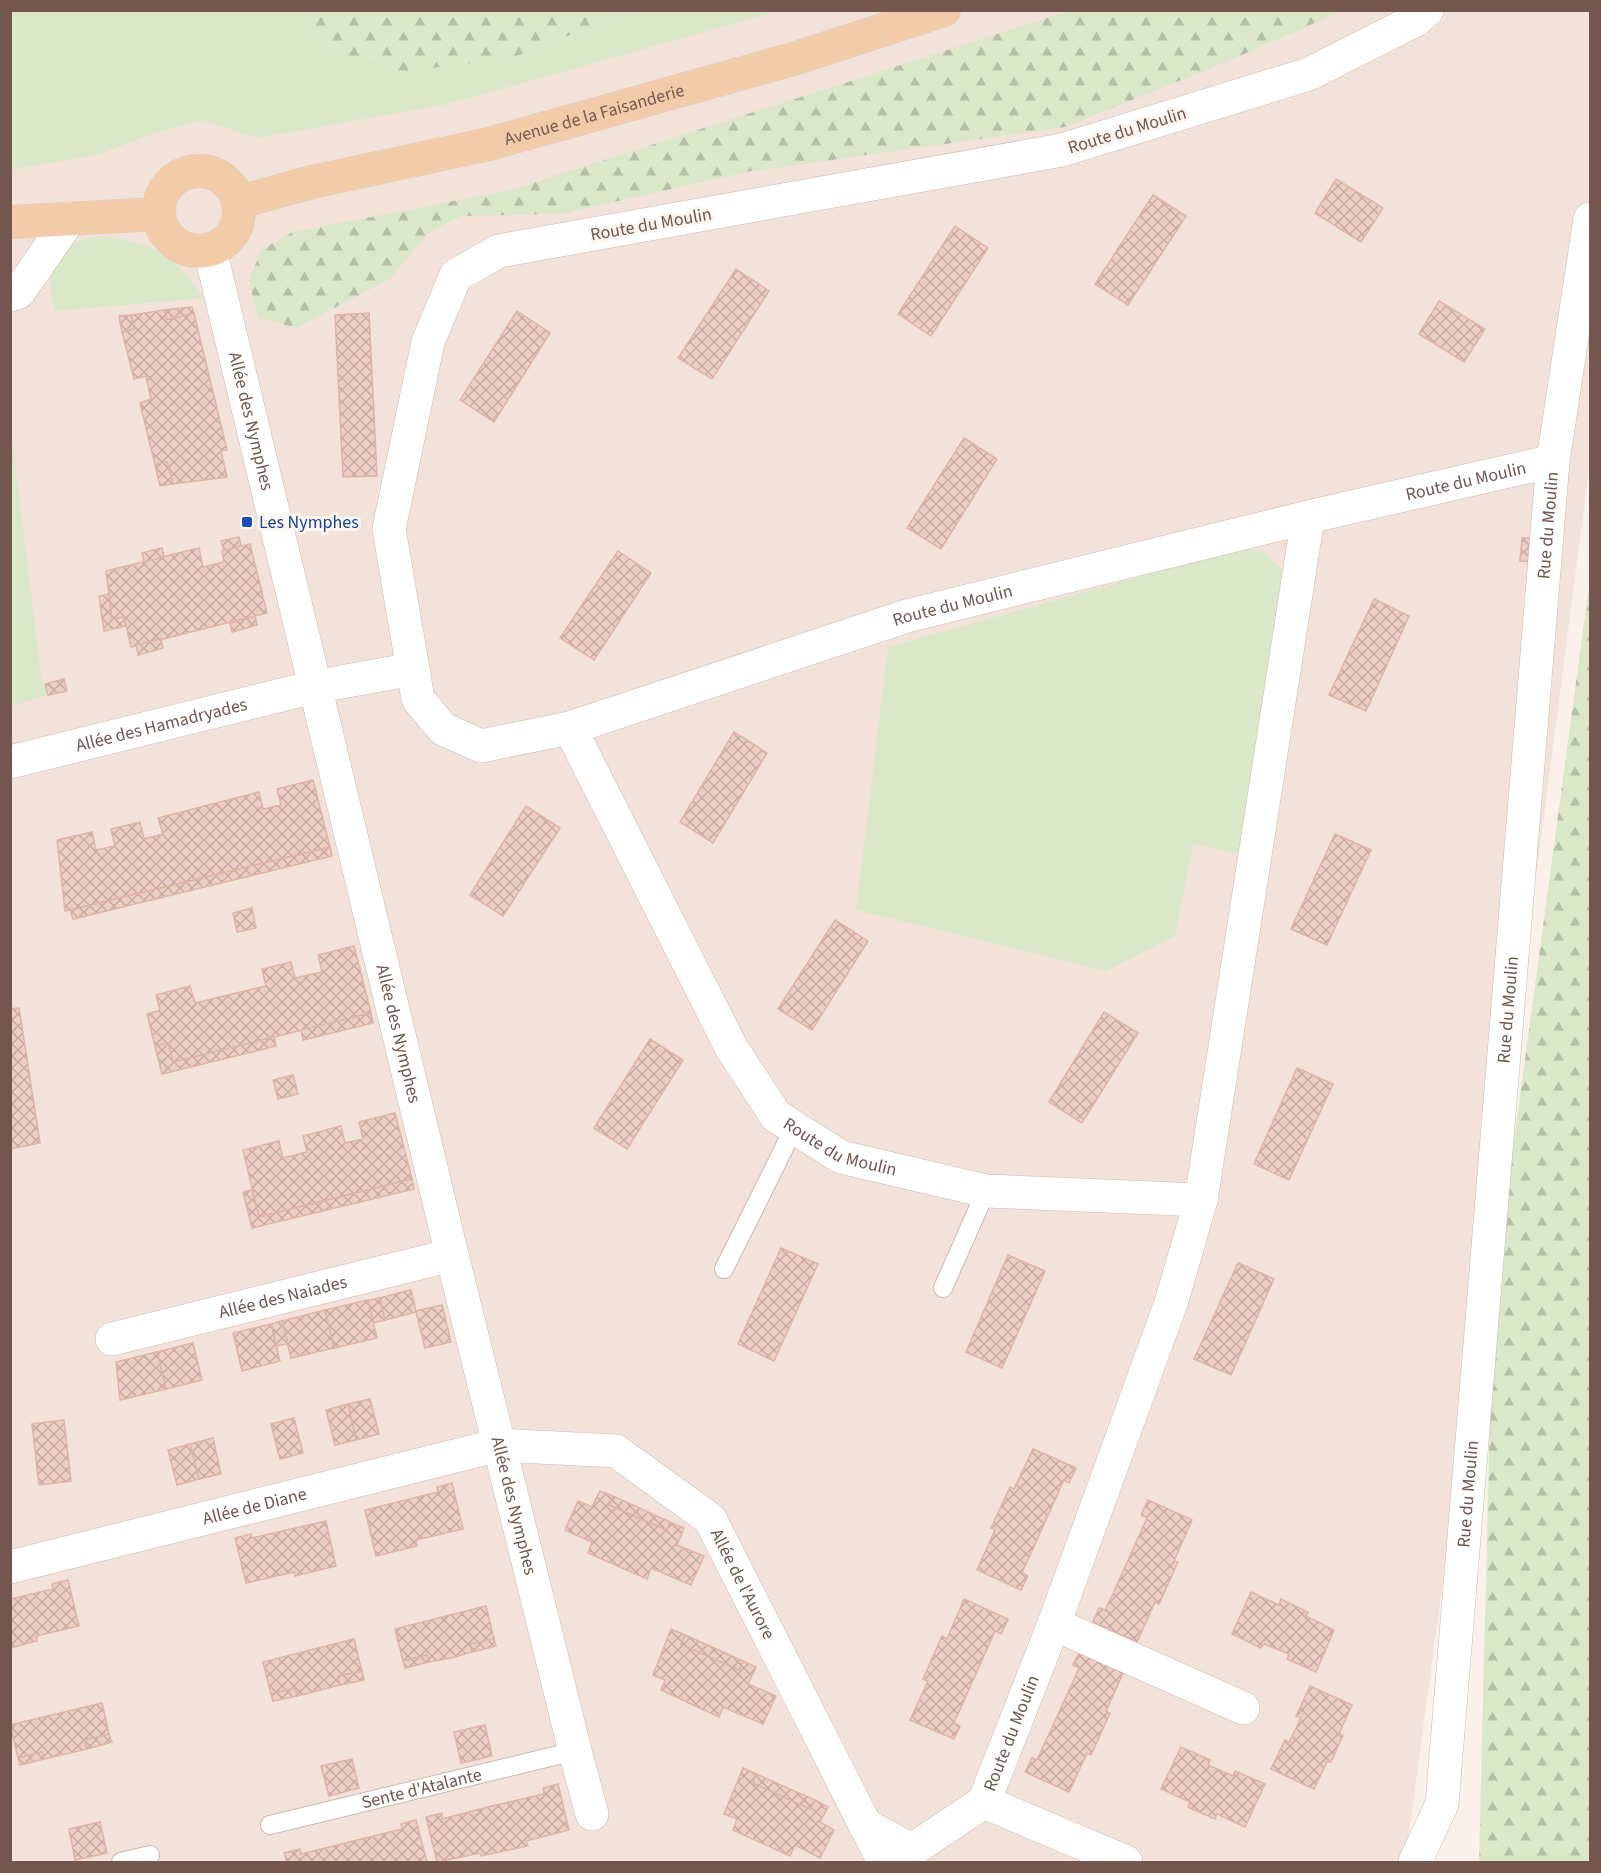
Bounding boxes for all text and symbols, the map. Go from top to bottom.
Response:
street label: Avenue de la Faisanderie [502,78,687,152]
street label: Route du Moulin [1065,101,1190,160]
street label: Route du Moulin [588,202,714,247]
street label: Allée des Nymphes [222,349,279,493]
street label: Route du Moulin [1403,456,1529,507]
street label: Rue du Moulin [1531,471,1565,580]
place label: Les Nymphes [259,510,359,535]
marker: Les Nymphes [240,515,254,529]
street label: Route du Moulin [889,578,1015,633]
street label: Allée des Hamadryades [73,692,250,758]
street label: Rue du Moulin [1491,955,1525,1064]
street label: Allée des Nymphes [369,962,427,1106]
street label: Route du Moulin [778,1112,899,1183]
street label: Allée des Naiades [216,1269,350,1325]
street label: Allée des Nymphes [484,1434,543,1578]
street label: Rue du Moulin [1451,1439,1485,1549]
street label: Allée de Diane [200,1481,309,1531]
street label: Allée de l'Aurore [704,1524,781,1644]
street label: Route du Moulin [977,1672,1046,1795]
street label: Sente d'Atalante [359,1762,484,1815]

